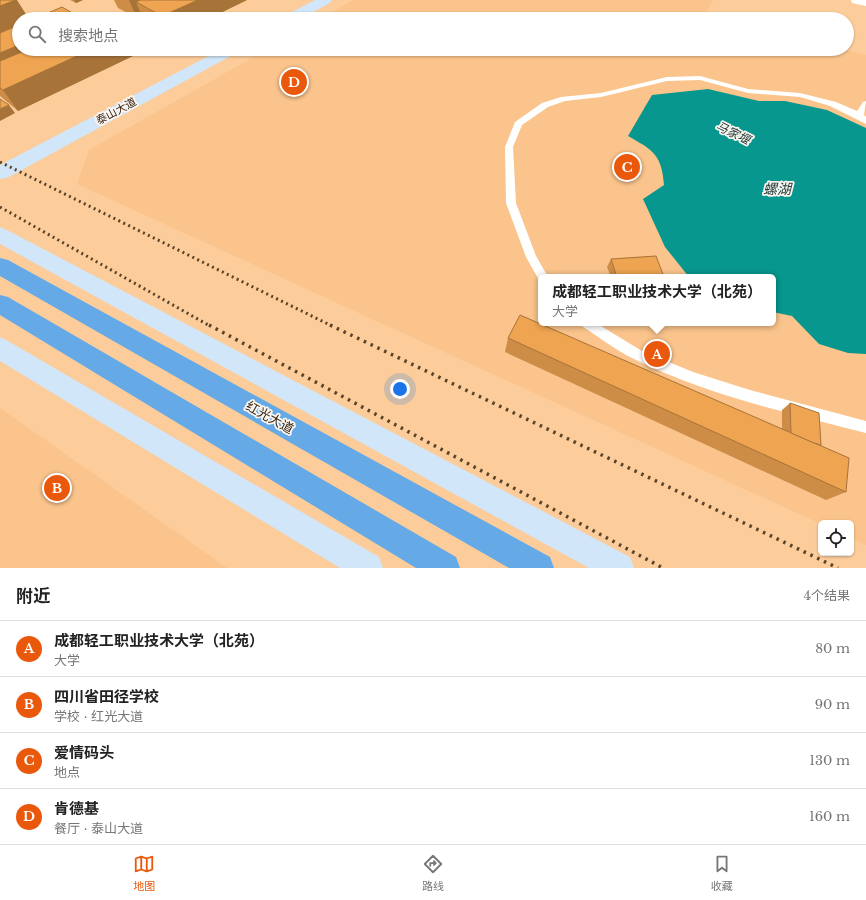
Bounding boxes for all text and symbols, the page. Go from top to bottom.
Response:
search box [12,12,854,56]
icon: search [26,23,48,45]
text: 搜索地点 [58,26,118,45]
pin: D [281,67,307,97]
street label: 泰山大道 [93,94,139,128]
water label: 马家堰 [714,118,754,148]
pin: C [614,152,640,182]
water label: 螺湖 [763,180,793,198]
popup [538,274,776,326]
text: 成都轻工职业技术大学（北苑） [552,282,762,301]
text: 大学 [552,303,578,320]
pin: A [644,339,670,369]
your location [390,379,410,399]
street label: 红光大道 [243,397,297,437]
pin: B [44,473,70,503]
map controls [818,520,854,556]
button: locate [818,520,854,556]
text: 附近 [16,586,50,607]
text: 4个结果 [803,587,850,604]
text: 成都轻工职业技术大学（北苑） [54,631,264,650]
text: A [24,640,34,657]
text: 80 m [815,640,850,657]
text: 大学 [54,652,80,669]
text: 四川省田径学校 [54,687,159,706]
text: B [24,696,34,713]
text: 90 m [815,696,850,713]
text: 学校 · 红光大道 [54,708,143,725]
text: 爱情码头 [54,743,114,762]
text: C [24,752,34,769]
text: 130 m [809,752,850,769]
text: 地点 [54,764,80,781]
text: 肯德基 [54,799,99,818]
text: D [23,808,35,825]
text: 160 m [809,808,850,825]
text: 餐厅 · 泰山大道 [54,820,143,837]
tab: 地图 [133,853,155,893]
tab: 路线 [422,853,444,893]
tab: 收藏 [711,853,733,893]

